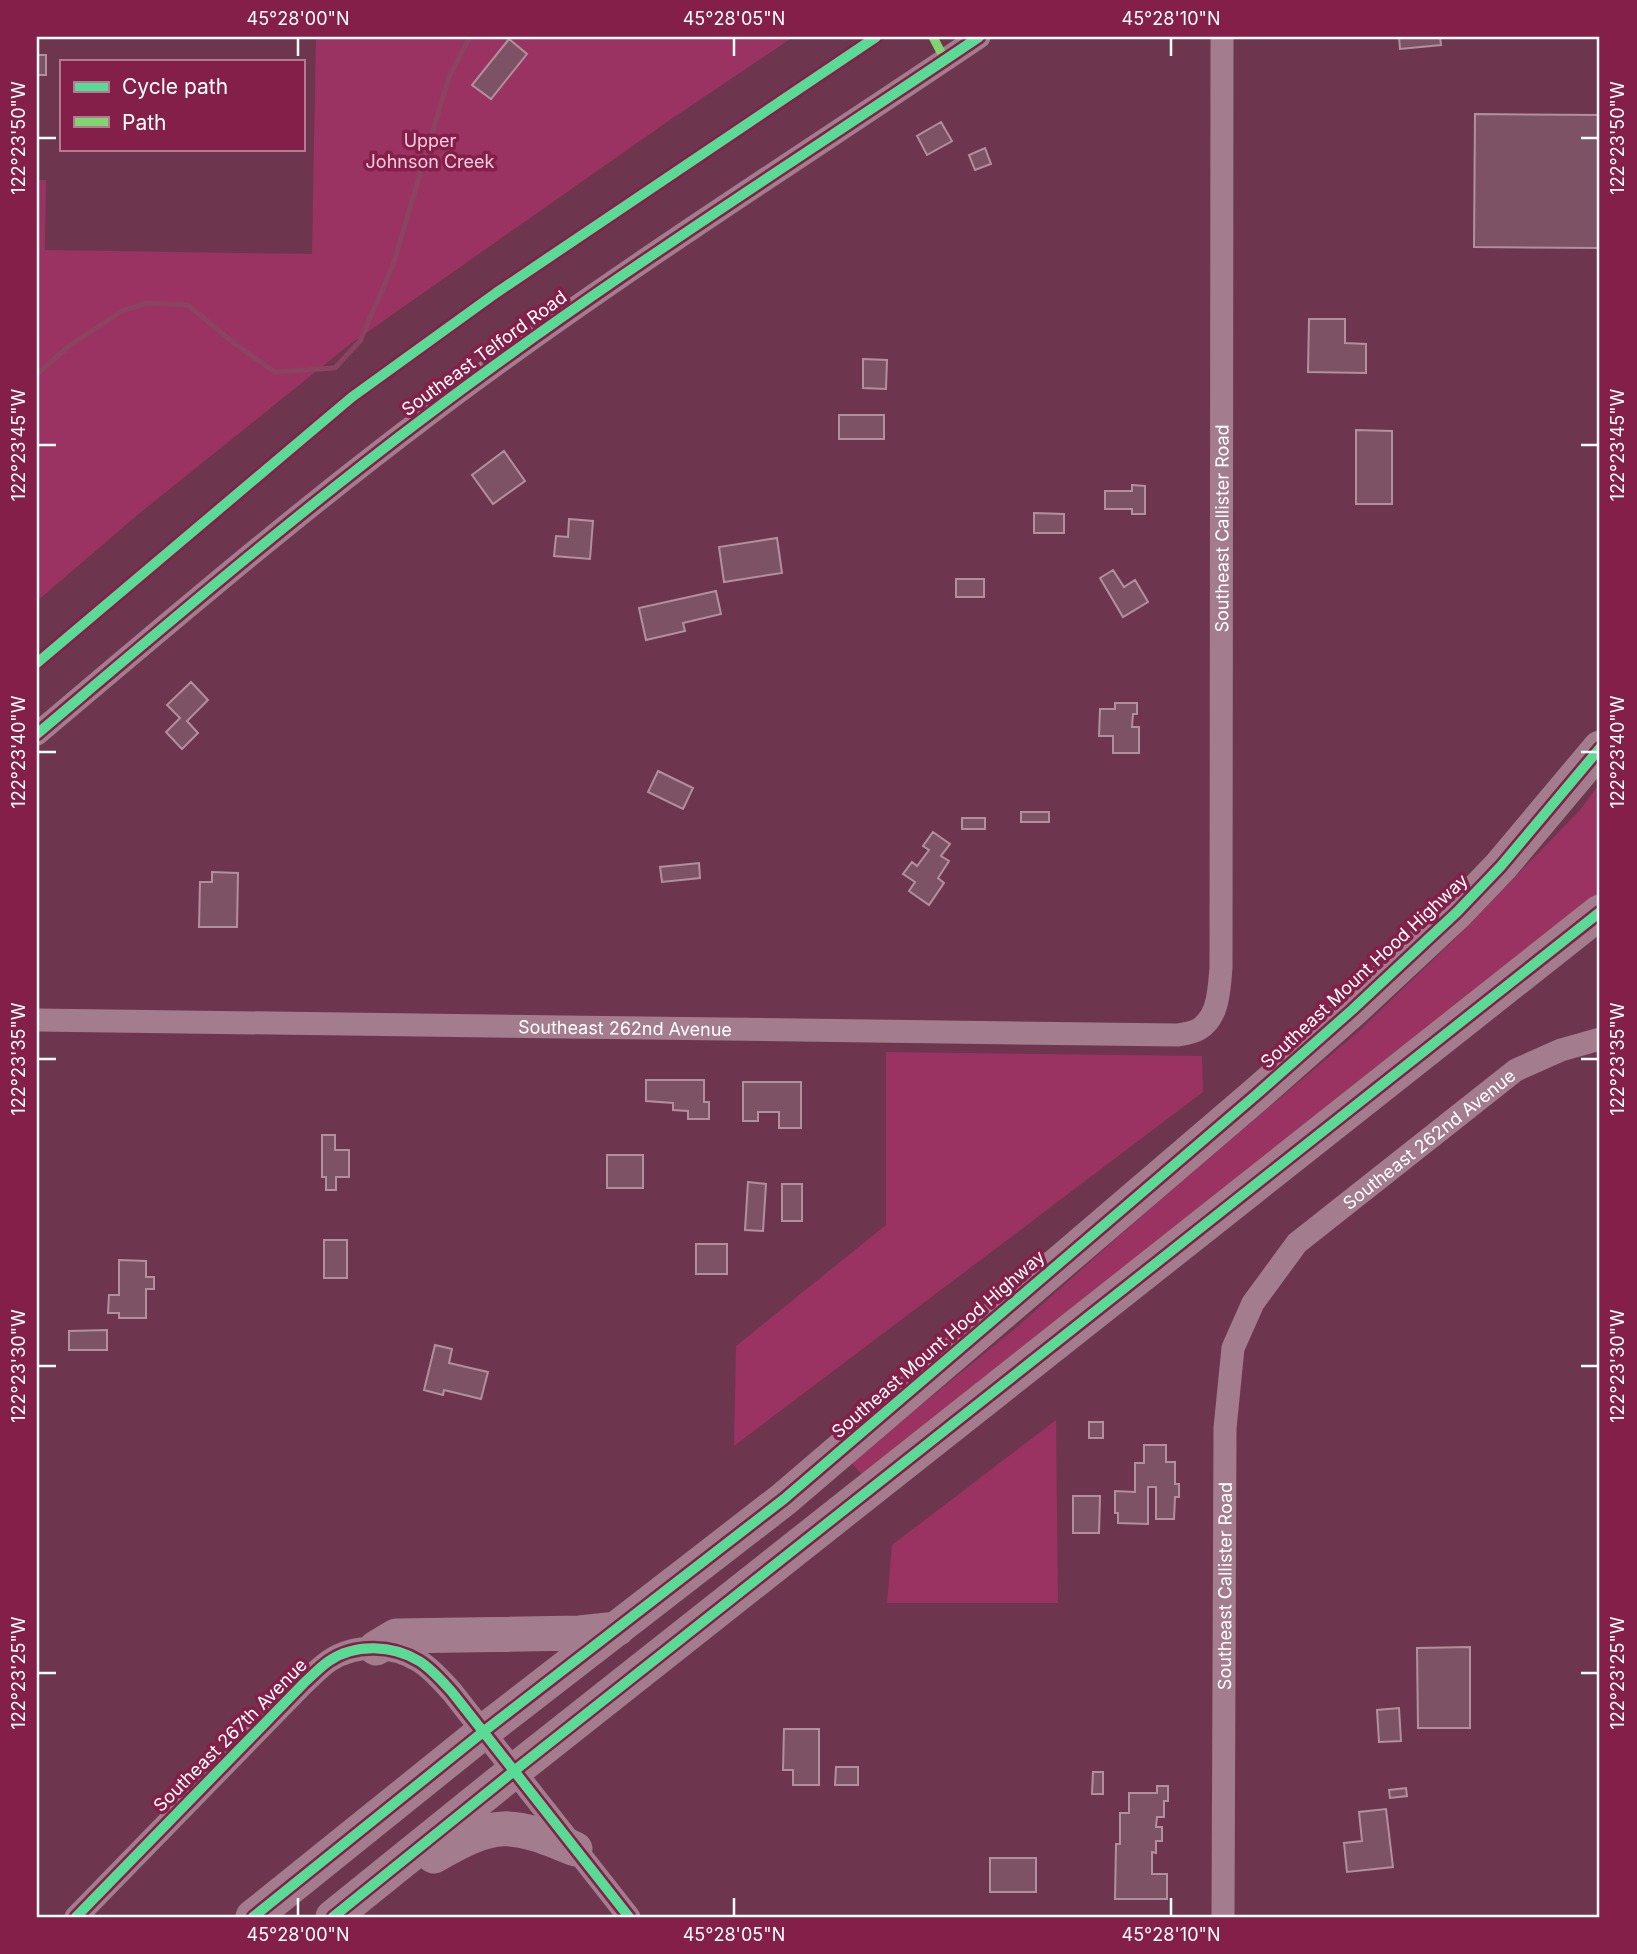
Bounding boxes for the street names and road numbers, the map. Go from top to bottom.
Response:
street label: Southeast Telford Road [397,286,571,420]
street label: Southeast Callister Road [1211,424,1232,633]
street label: Southeast Mount Hood Highway [1256,869,1472,1073]
street label: Southeast 262nd Avenue [518,1016,732,1040]
street label: Southeast 262nd Avenue [1338,1064,1519,1213]
street label: Southeast Mount Hood Highway [827,1246,1049,1442]
street label: Southeast Callister Road [1213,1482,1235,1690]
street label: Southeast 267th Avenue [149,1654,311,1816]

